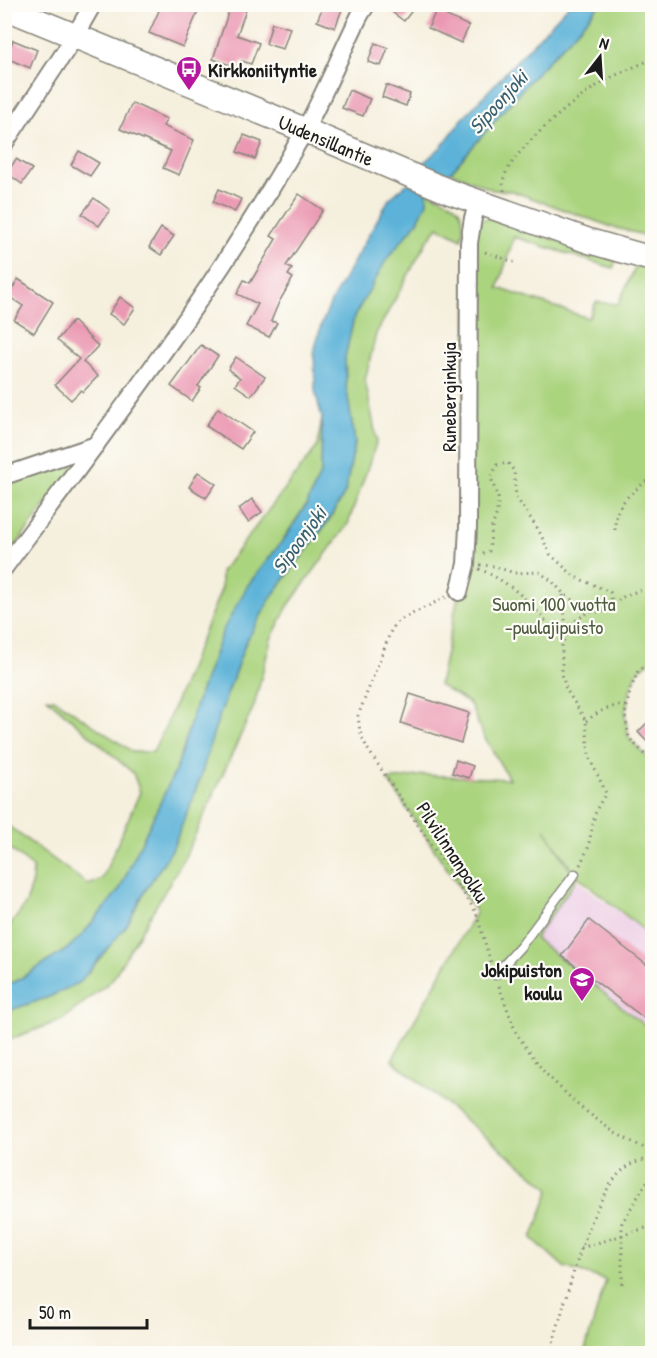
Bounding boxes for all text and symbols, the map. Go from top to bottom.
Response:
north arrow [570,27,630,87]
text: N [597,31,612,55]
bus stop icon: Kirkkoniityntie [174,54,204,92]
place label: Kirkkoniityntie [208,56,317,84]
water label: Sipoonjoki [462,62,536,140]
street label: Uudensillantie [274,108,378,172]
street label: Runeberginkuja [435,342,462,452]
water label: Sipoonjoki [265,499,335,579]
park label: Suomi 100 vuotta -puulajipuisto [492,590,616,640]
street label: Pilvilinnanpolku [410,796,496,908]
place label: Jokipuiston koulu [481,956,563,1006]
school or university icon: Jokipuiston koulu [567,965,597,1003]
scale bar [30,1292,147,1330]
text: 50 m [39,1300,71,1325]

